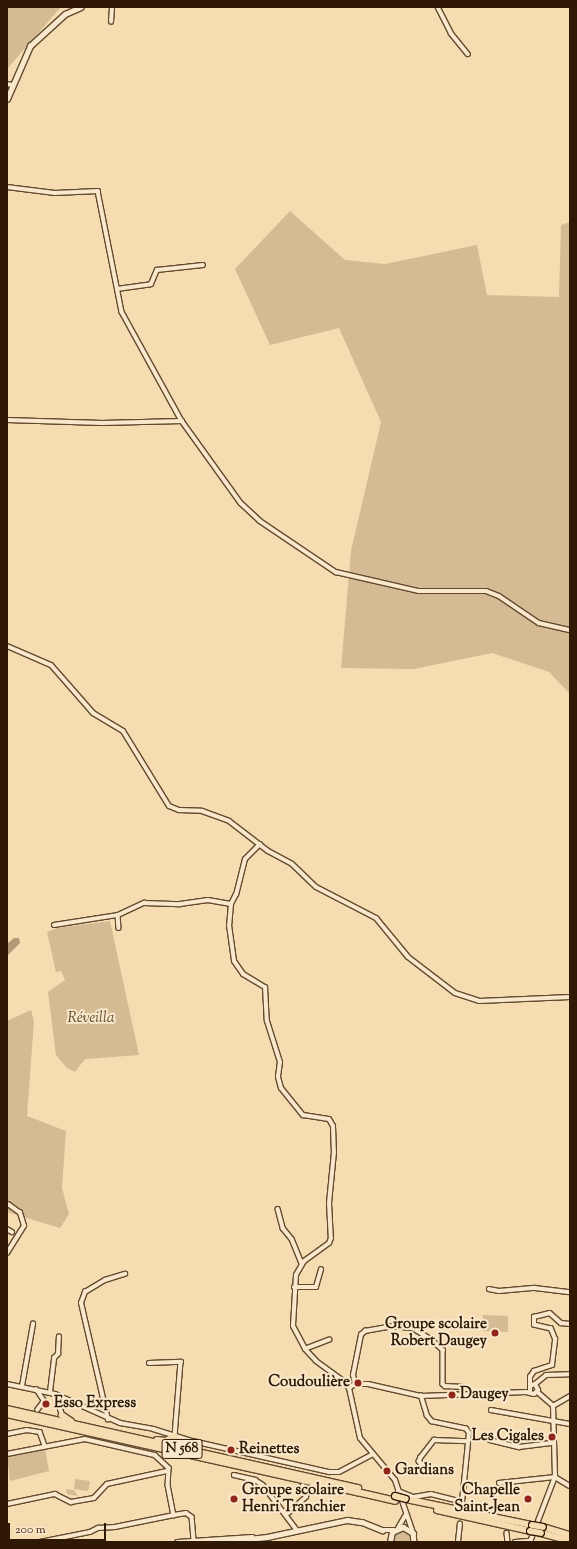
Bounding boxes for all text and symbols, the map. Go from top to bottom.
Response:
park label: Réveilla [67,1010,115,1028]
place label: Groupe scolaire Robert Daugey [385,1315,487,1350]
marker: Groupe scolaire Robert Daugey [490,1328,500,1338]
place label: Coudoulière [268,1374,350,1392]
marker: Coudoulière [353,1378,363,1388]
place label: Daugey [460,1386,509,1404]
marker: Daugey [447,1390,457,1400]
place label: Esso Express [54,1395,136,1413]
marker: Esso Express [41,1399,51,1409]
place label: Les Cigales [472,1428,544,1446]
marker: Les Cigales [547,1432,557,1442]
road number: N 568 [161,1437,203,1461]
place label: Reinettes [239,1441,299,1459]
marker: Reinettes [226,1445,236,1455]
place label: Gardians [395,1462,454,1480]
marker: Gardians [382,1466,392,1476]
place label: Groupe scolaire Henri Tranchier [242,1481,345,1516]
place label: Chapelle Saint-Jean [454,1481,520,1516]
marker: Groupe scolaire Henri Tranchier [229,1494,239,1504]
marker: Chapelle Saint-Jean [523,1494,533,1504]
scale bar [10,1515,108,1541]
text: 200 m [15,1521,46,1539]

